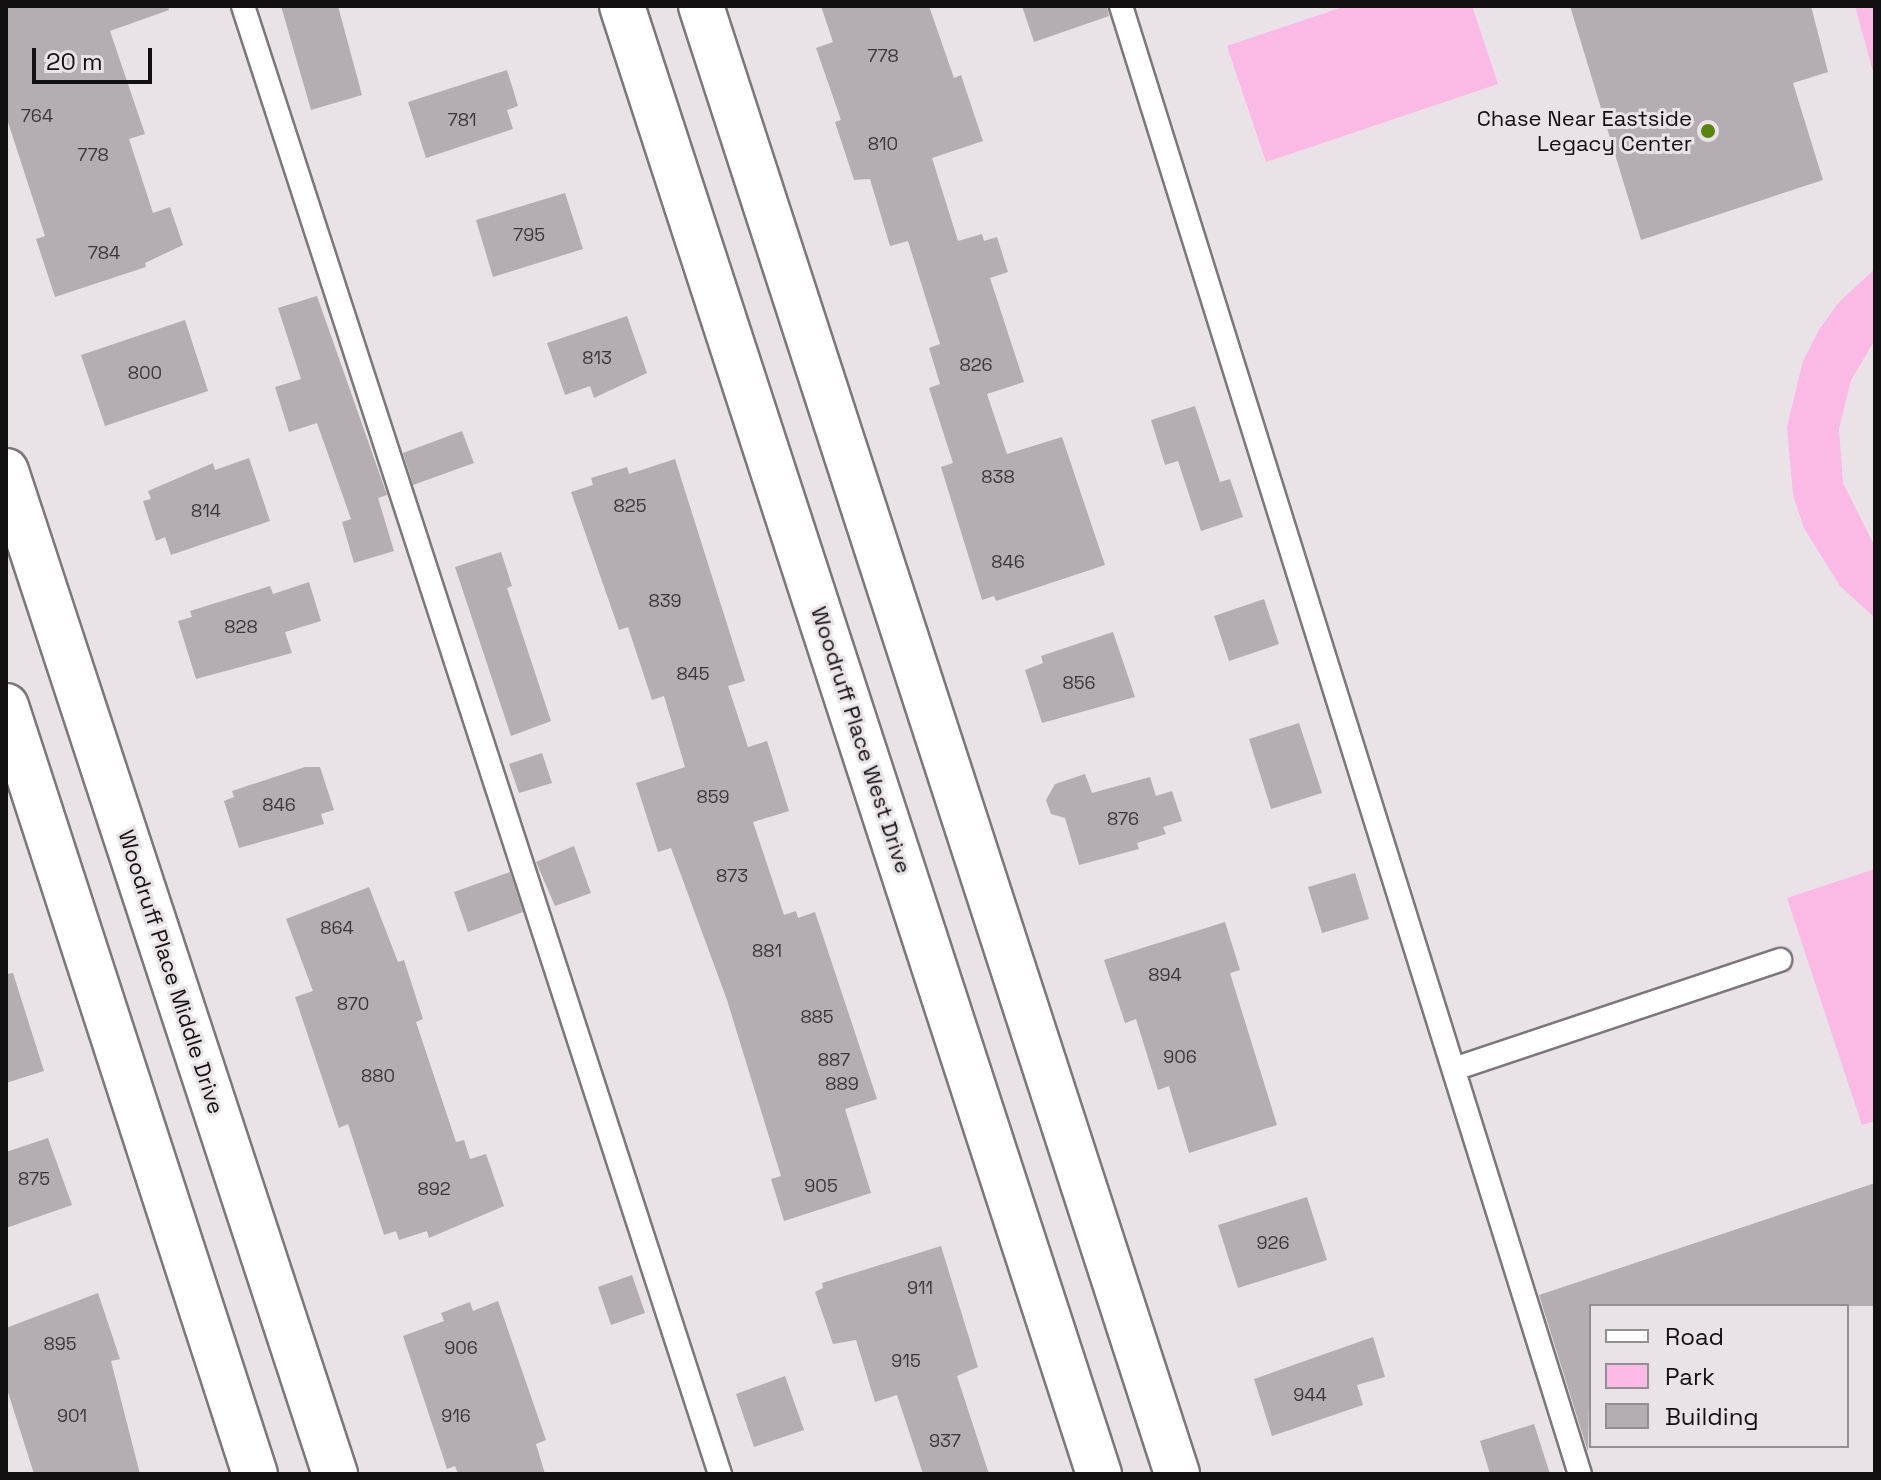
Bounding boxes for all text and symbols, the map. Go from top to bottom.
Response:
scale bar [36,32,156,82]
house number: 778 [867,45,899,67]
text: 20 m [46,46,103,77]
house number: 764 [21,105,53,127]
place label: Chase Near Eastside Legacy Center [1477,105,1692,156]
house number: 781 [448,109,476,131]
marker: Chase Near Eastside Legacy Center [1699,122,1717,140]
house number: 810 [868,133,898,155]
house number: 778 [77,144,109,166]
house number: 795 [513,224,545,246]
house number: 784 [88,242,120,264]
house number: 813 [582,347,612,369]
house number: 826 [959,354,993,376]
house number: 800 [128,362,162,384]
house number: 838 [981,466,1015,488]
house number: 825 [614,495,646,517]
house number: 814 [191,500,221,522]
house number: 846 [991,551,1025,573]
house number: 839 [648,590,682,612]
street label: Woodruff Place West Drive [805,603,917,877]
house number: 828 [224,616,258,638]
house number: 845 [676,663,710,685]
house number: 856 [1062,672,1096,694]
house number: 859 [696,786,730,808]
house number: 846 [262,794,296,816]
house number: 876 [1107,808,1139,830]
street label: Woodruff Place Middle Drive [113,827,229,1117]
house number: 873 [716,865,748,887]
house number: 864 [320,917,354,939]
house number: 881 [752,940,782,962]
house number: 894 [1148,964,1182,986]
house number: 870 [337,993,369,1015]
house number: 885 [800,1006,834,1028]
house number: 906 [1163,1046,1197,1068]
house number: 887 [818,1049,850,1071]
house number: 880 [361,1065,395,1087]
house number: 889 [825,1073,859,1095]
house number: 875 [18,1168,50,1190]
house number: 905 [804,1175,838,1197]
house number: 892 [417,1178,451,1200]
house number: 926 [1257,1232,1289,1254]
house number: 911 [907,1277,933,1299]
legend [1589,1304,1849,1448]
text: Road [1665,1321,1724,1352]
house number: 895 [43,1333,77,1355]
house number: 906 [444,1337,478,1359]
house number: 915 [891,1350,921,1372]
text: Park [1665,1361,1715,1392]
house number: 944 [1293,1384,1327,1406]
text: Building [1665,1401,1759,1432]
house number: 901 [57,1405,87,1427]
house number: 916 [441,1405,471,1427]
house number: 937 [929,1430,961,1452]

